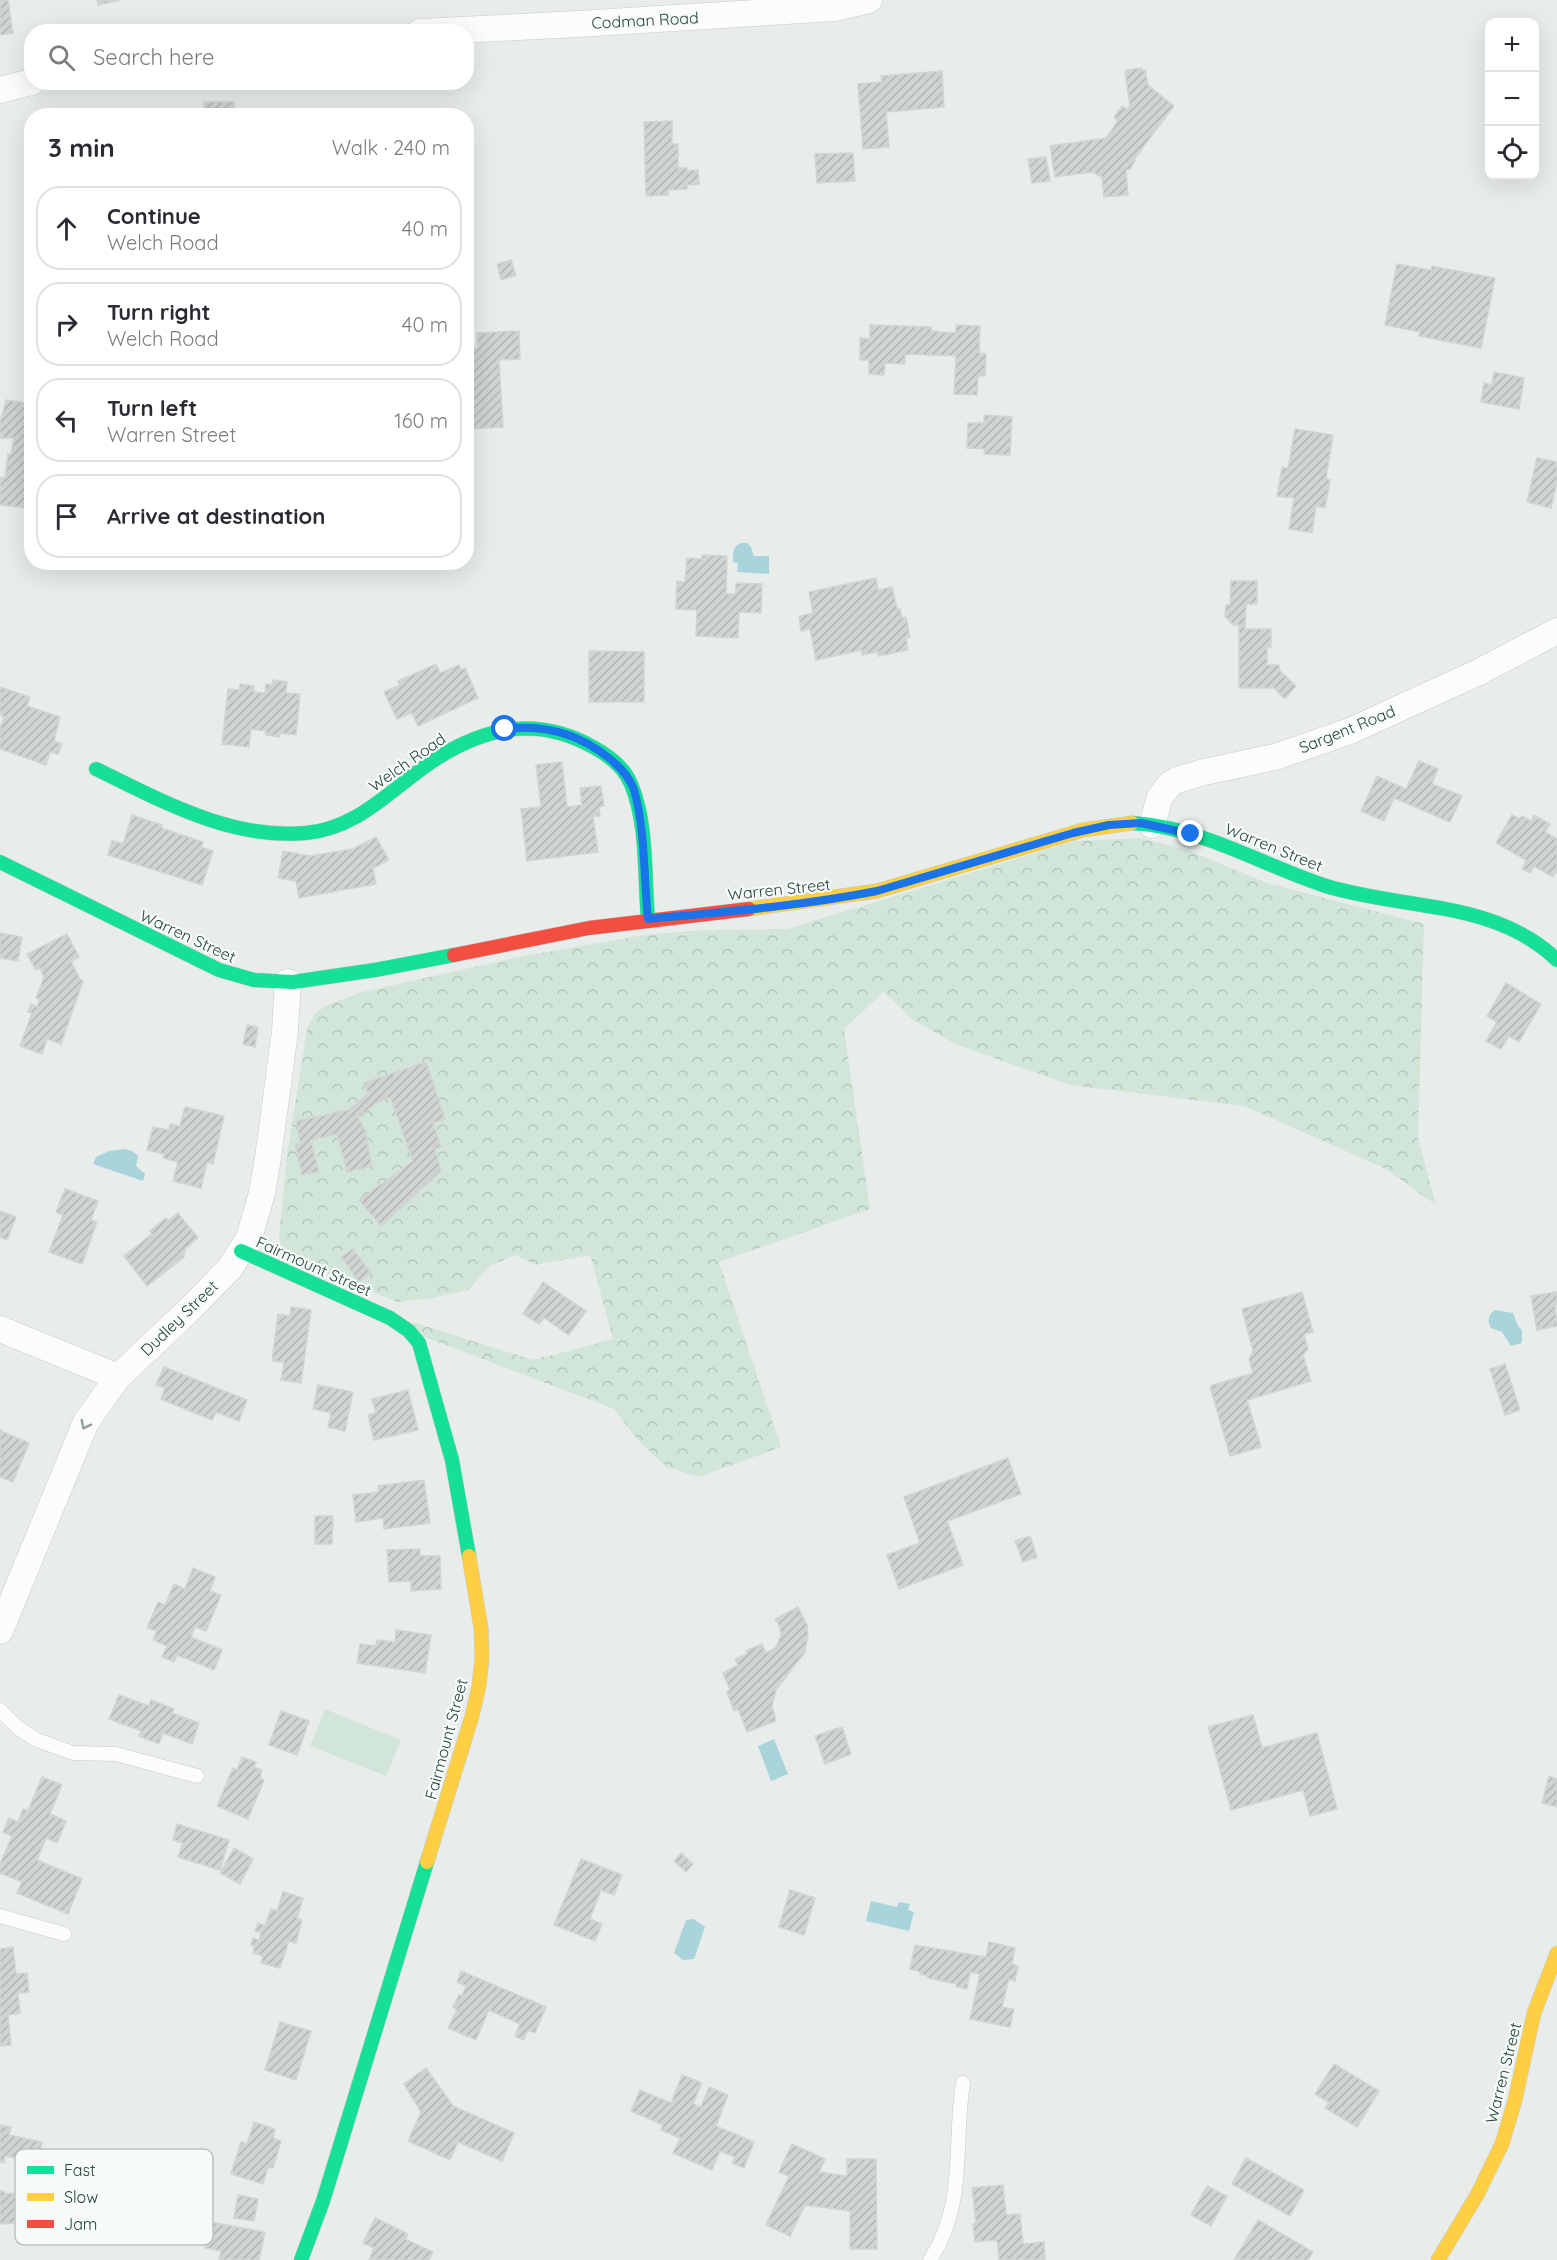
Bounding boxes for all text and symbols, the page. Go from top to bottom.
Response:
street label: Codman Road [591,7,699,33]
map controls [1485,18,1539,180]
button: + [1485,18,1539,72]
search box [24,24,474,90]
icon: search [45,41,78,74]
text: Search here [93,43,214,71]
button: − [1485,72,1539,126]
button: locate [1485,126,1539,180]
text: 3 min [48,131,115,164]
text: Walk · 240 m [332,135,450,160]
text: Continue [107,202,201,230]
icon: ahead [50,212,83,245]
text: 40 m [402,216,448,241]
text: Welch Road [107,230,219,255]
text: Turn right [107,298,211,326]
icon: right [50,308,83,341]
text: 40 m [402,312,448,337]
text: Welch Road [107,326,219,351]
text: Turn left [107,394,197,422]
icon: left [50,404,83,437]
text: 160 m [394,408,448,433]
text: Warren Street [107,422,236,447]
icon: arrive [50,500,83,533]
text: Arrive at destination [107,502,325,530]
street label: Sargent Road [1296,701,1398,757]
route start [491,715,517,741]
street label: Welch Road [365,728,449,796]
street label: Warren Street [1222,818,1326,876]
route end [1177,820,1203,846]
street label: Warren Street [727,874,831,904]
street label: Warren Street [137,905,239,967]
street label: Fairmount Street [253,1232,375,1300]
street label: Dudley Street [136,1276,222,1360]
one-way arrow [81,1419,92,1429]
street label: Fairmount Street [420,1676,472,1802]
street label: Warren Street [1481,2020,1525,2126]
legend [15,2149,213,2245]
text: Fast [64,2160,95,2180]
text: Slow [64,2187,98,2207]
text: Jam [64,2214,97,2234]

